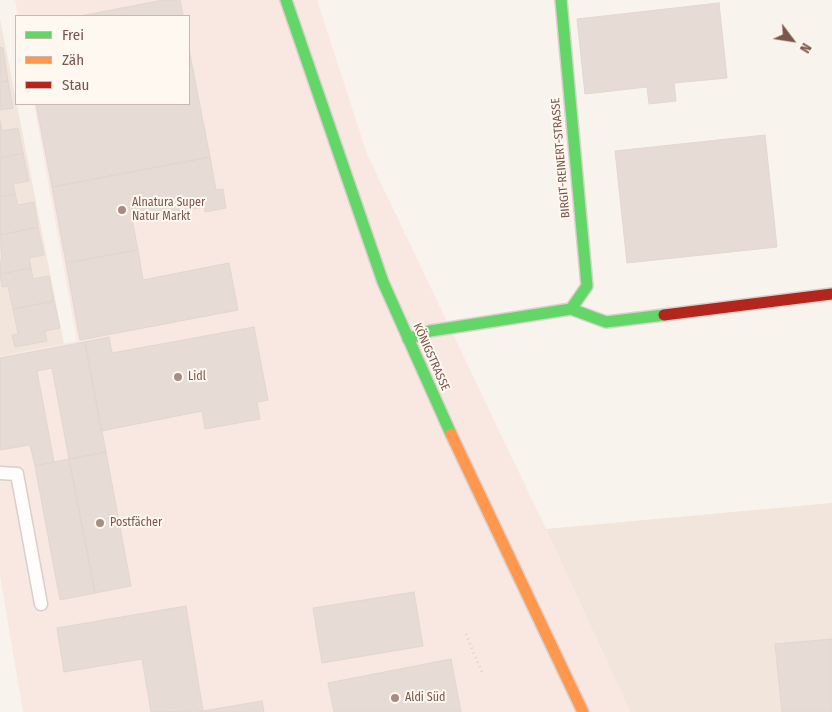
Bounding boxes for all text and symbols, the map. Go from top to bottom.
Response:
legend [15,15,190,105]
north arrow [767,15,817,65]
text: Frei [62,26,84,44]
text: N [796,40,815,56]
text: Zäh [62,51,84,69]
text: Stau [62,76,89,94]
street label: BIRGIT-REINERT-STRASSE [549,97,573,219]
place label: Alnatura Super Natur Markt [132,196,205,224]
marker: Alnatura Super Natur Markt [116,204,128,216]
street label: KÖNIGSTRASSE [410,321,452,393]
place label: Lidl [188,370,206,384]
marker: Lidl [172,371,184,383]
place label: Postfächer [110,516,162,530]
marker: Postfächer [94,517,106,529]
place label: Aldi Süd [405,691,445,705]
marker: Aldi Süd [389,692,401,704]

